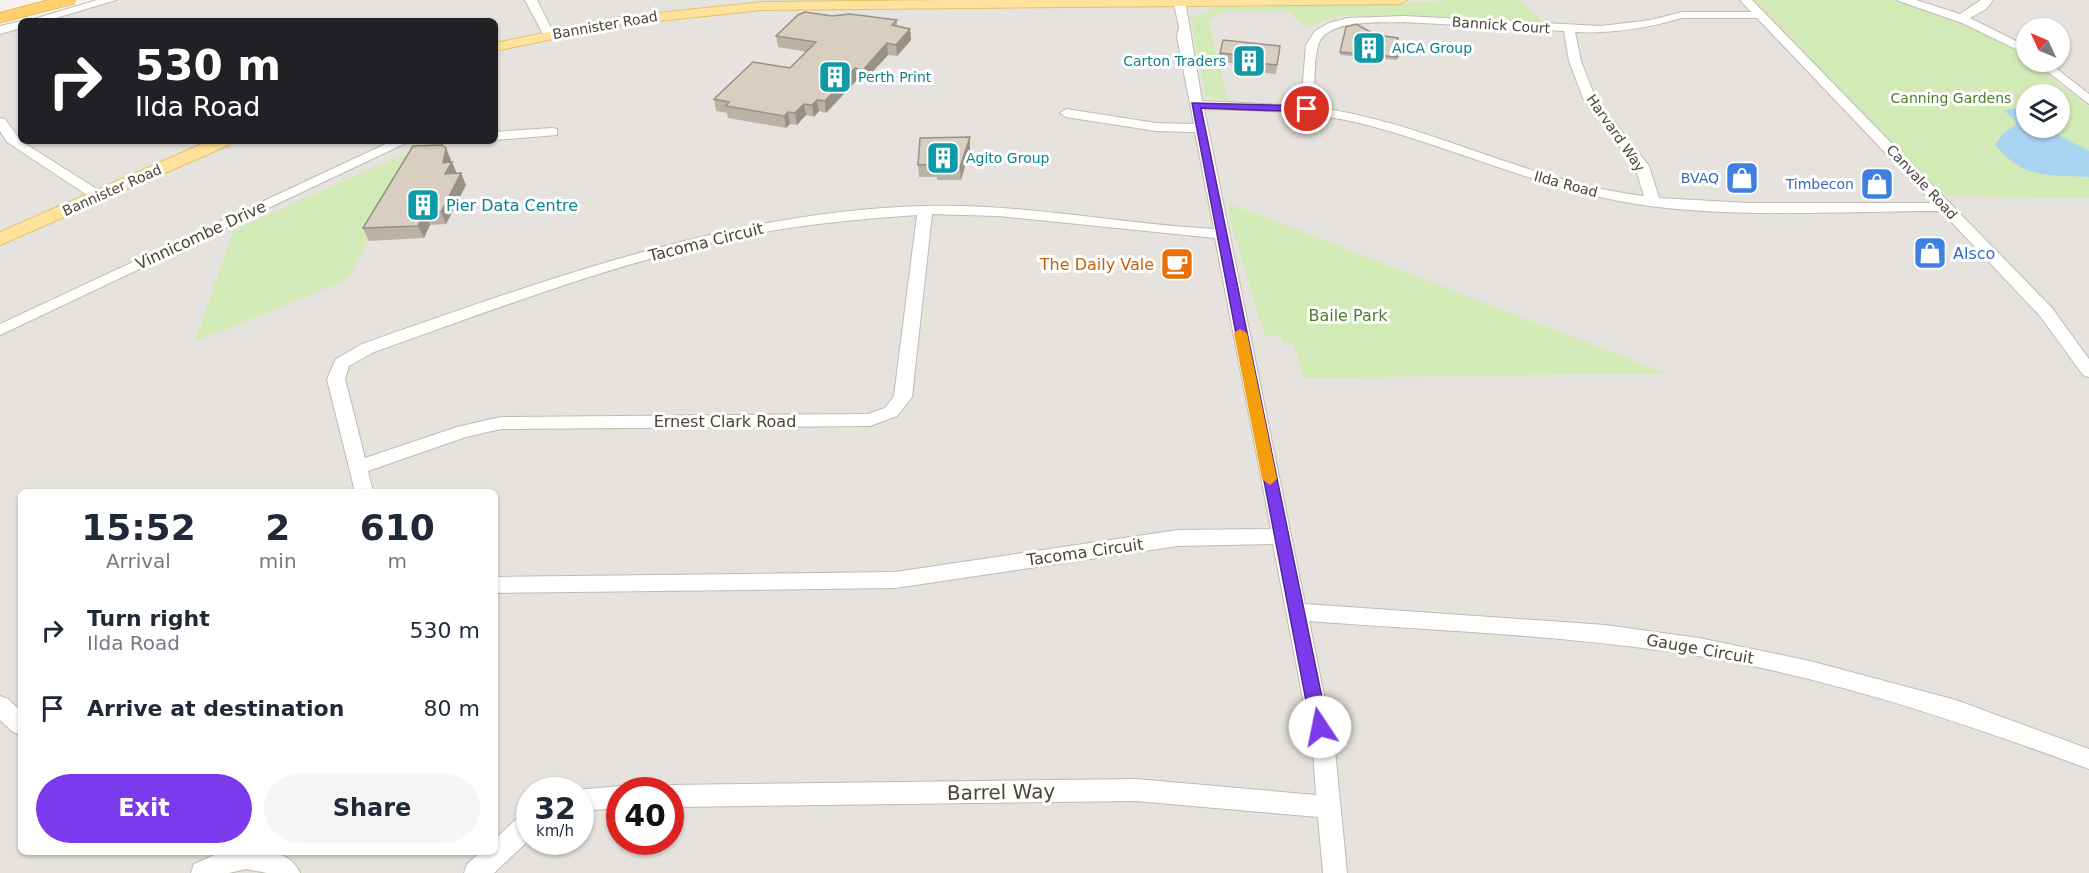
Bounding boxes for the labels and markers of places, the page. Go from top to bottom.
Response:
building icon: AICA Group [1351,30,1387,66]
place label: AICA Group [1392,40,1472,56]
building icon: Carton Traders [1231,43,1267,79]
place label: Carton Traders [1123,53,1226,69]
building icon: Perth Print [817,59,853,95]
place label: Perth Print [858,69,932,85]
pin [1281,83,1332,134]
building icon: Agito Group [925,140,961,176]
place label: Agito Group [966,150,1050,166]
shop icon: BVAQ [1724,160,1760,196]
shop icon: Timbecon [1859,166,1895,202]
place label: BVAQ [1681,170,1719,186]
place label: Timbecon [1785,176,1854,192]
building icon: Pier Data Centre [405,187,441,223]
place label: Pier Data Centre [446,196,578,215]
shop icon: Alsco [1912,235,1948,271]
place label: Alsco [1953,244,1995,263]
cafe icon: The Daily Vale [1159,246,1195,282]
place label: The Daily Vale [1039,255,1154,274]

